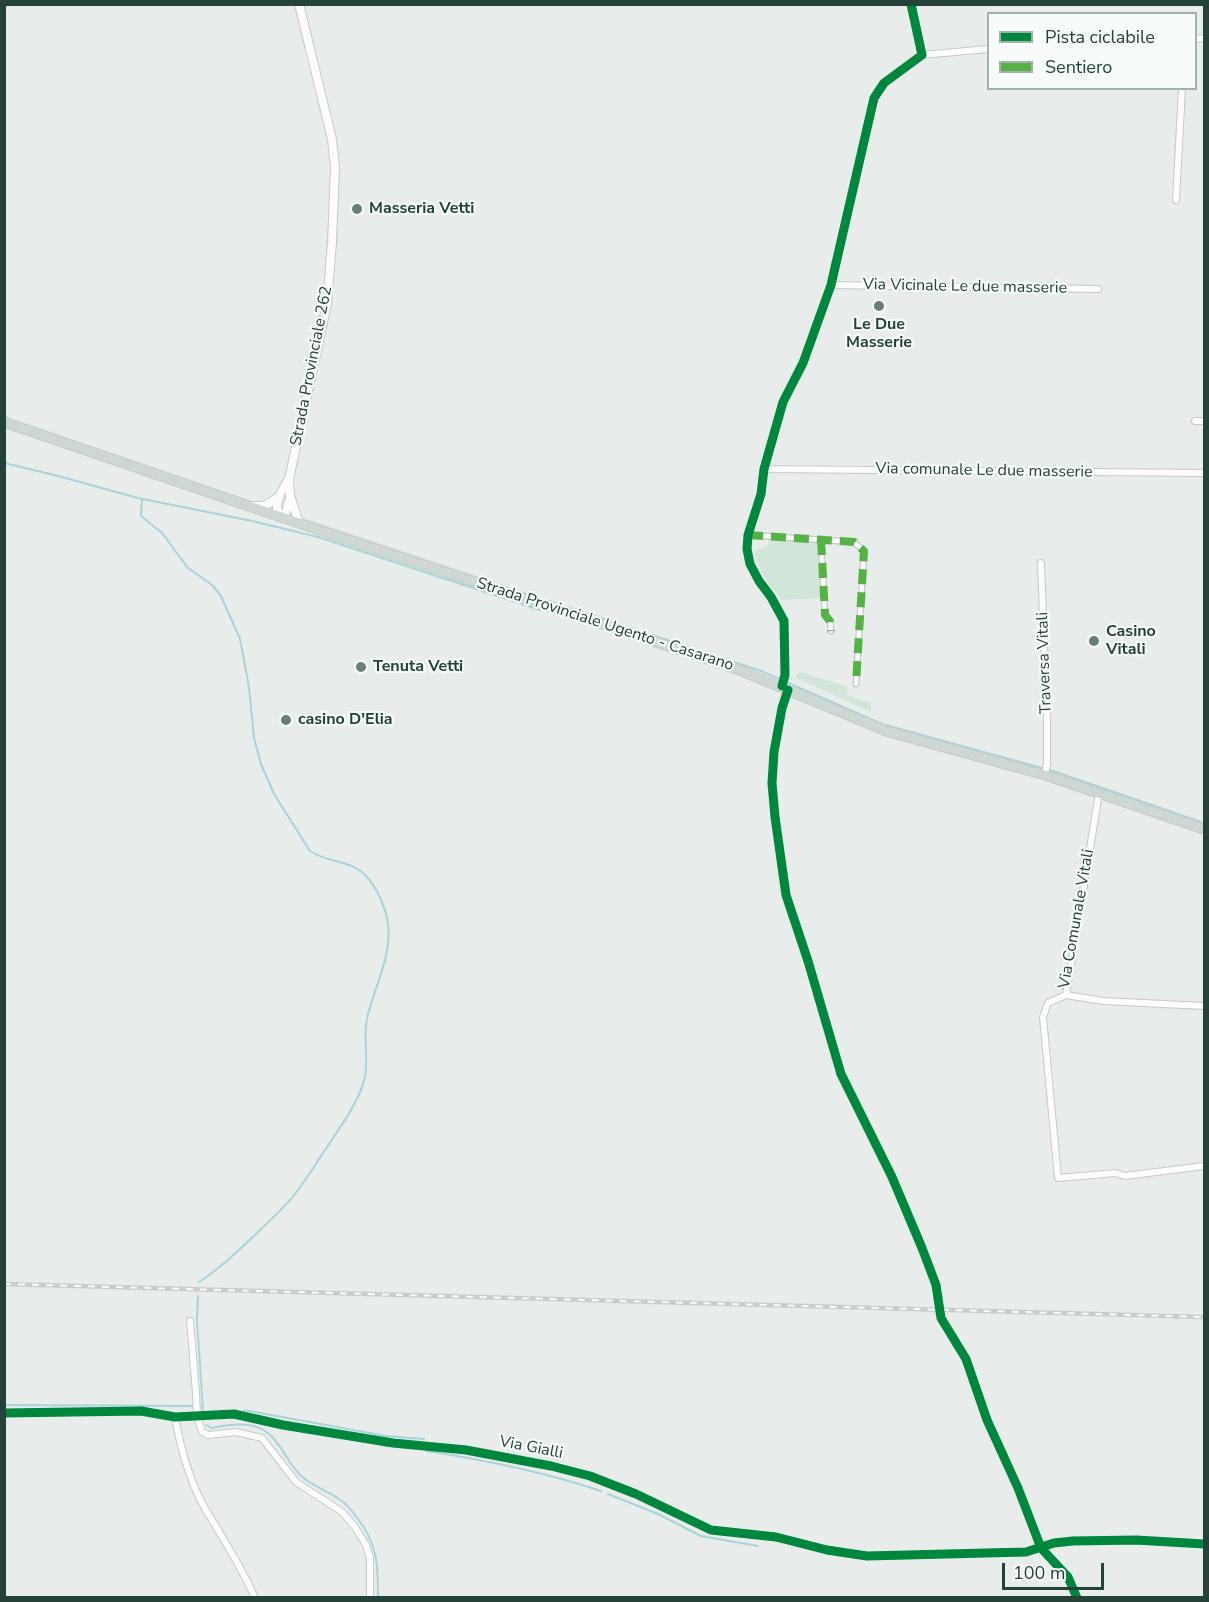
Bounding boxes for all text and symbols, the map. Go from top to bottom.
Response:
legend [987,12,1197,90]
text: Pista ciclabile [1045,25,1155,49]
text: Sentiero [1045,55,1112,79]
place label: Masseria Vetti [369,199,474,219]
marker: Masseria Vetti [350,202,364,216]
street label: Via Vicinale Le due masserie [863,276,1067,298]
street label: Strada Provinciale 262 [287,284,337,448]
marker: Le Due Masserie [872,299,886,313]
place label: Le Due Masserie [846,315,912,353]
street label: Via comunale Le due masserie [875,460,1093,482]
street label: Strada Provinciale Ugento - Casarano [474,574,736,676]
street label: Traversa Vitali [1034,612,1056,714]
place label: Casino Vitali [1106,622,1156,660]
marker: Casino Vitali [1087,634,1101,648]
place label: Tenuta Vetti [373,657,463,677]
marker: Tenuta Vetti [354,660,368,674]
place label: casino D'Elia [298,710,393,730]
marker: casino D'Elia [279,713,293,727]
street label: Via Comunale Vitali [1055,848,1099,990]
street label: Via Gialli [498,1432,564,1464]
scale bar [1005,1551,1107,1589]
text: 100 m [1013,1561,1065,1585]

